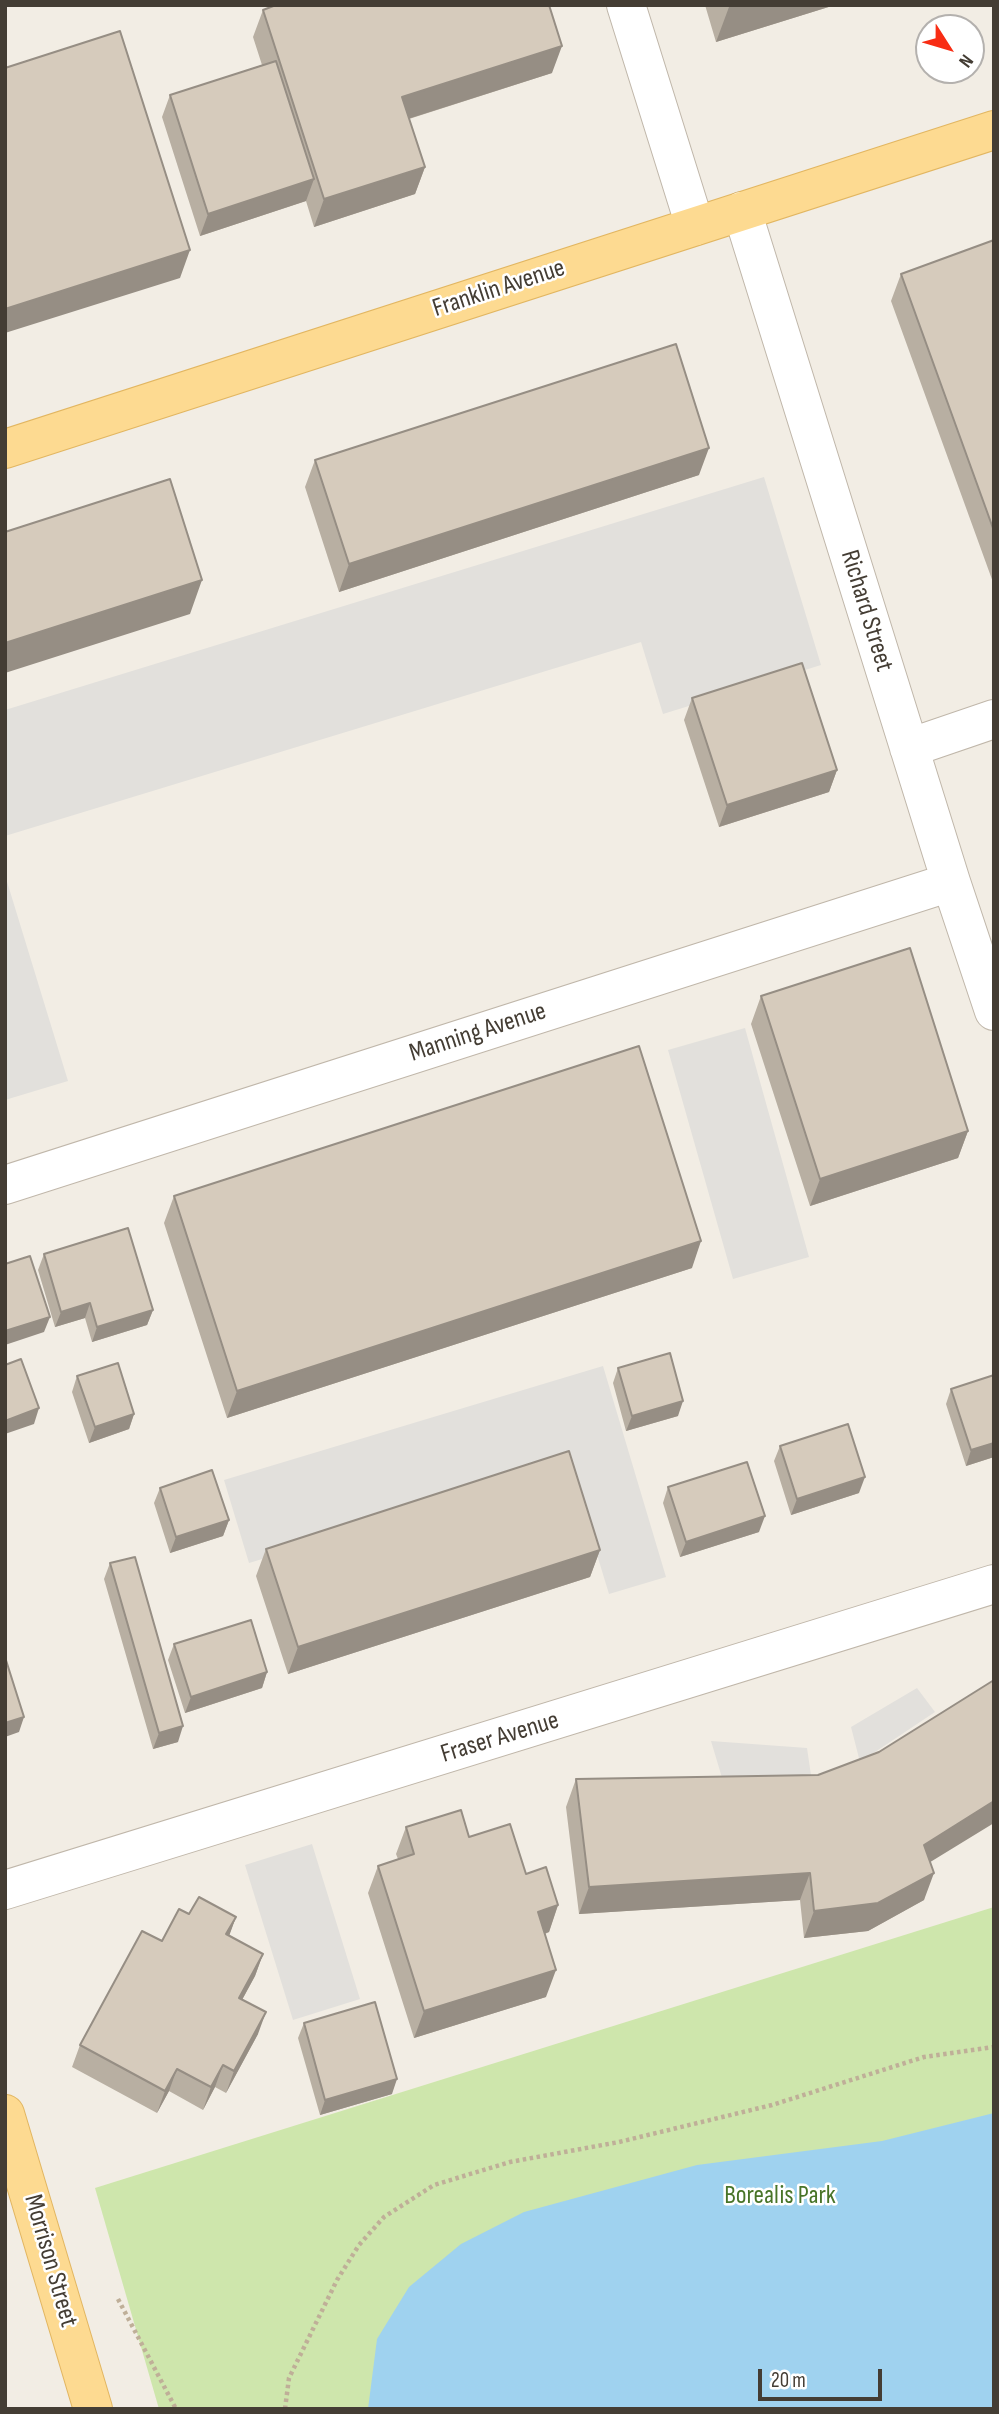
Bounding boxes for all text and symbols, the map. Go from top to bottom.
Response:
north arrow [915,14,985,84]
text: N [953,50,978,72]
street label: Franklin Avenue [429,253,569,325]
street label: Richard Street [833,547,899,675]
street label: Manning Avenue [406,996,550,1070]
street label: Fraser Avenue [437,1705,563,1771]
park label: Borealis Park [724,2180,836,2212]
street label: Morrison Street [16,2191,84,2331]
scale bar [761,2354,885,2398]
text: 20 m [771,2368,806,2393]

